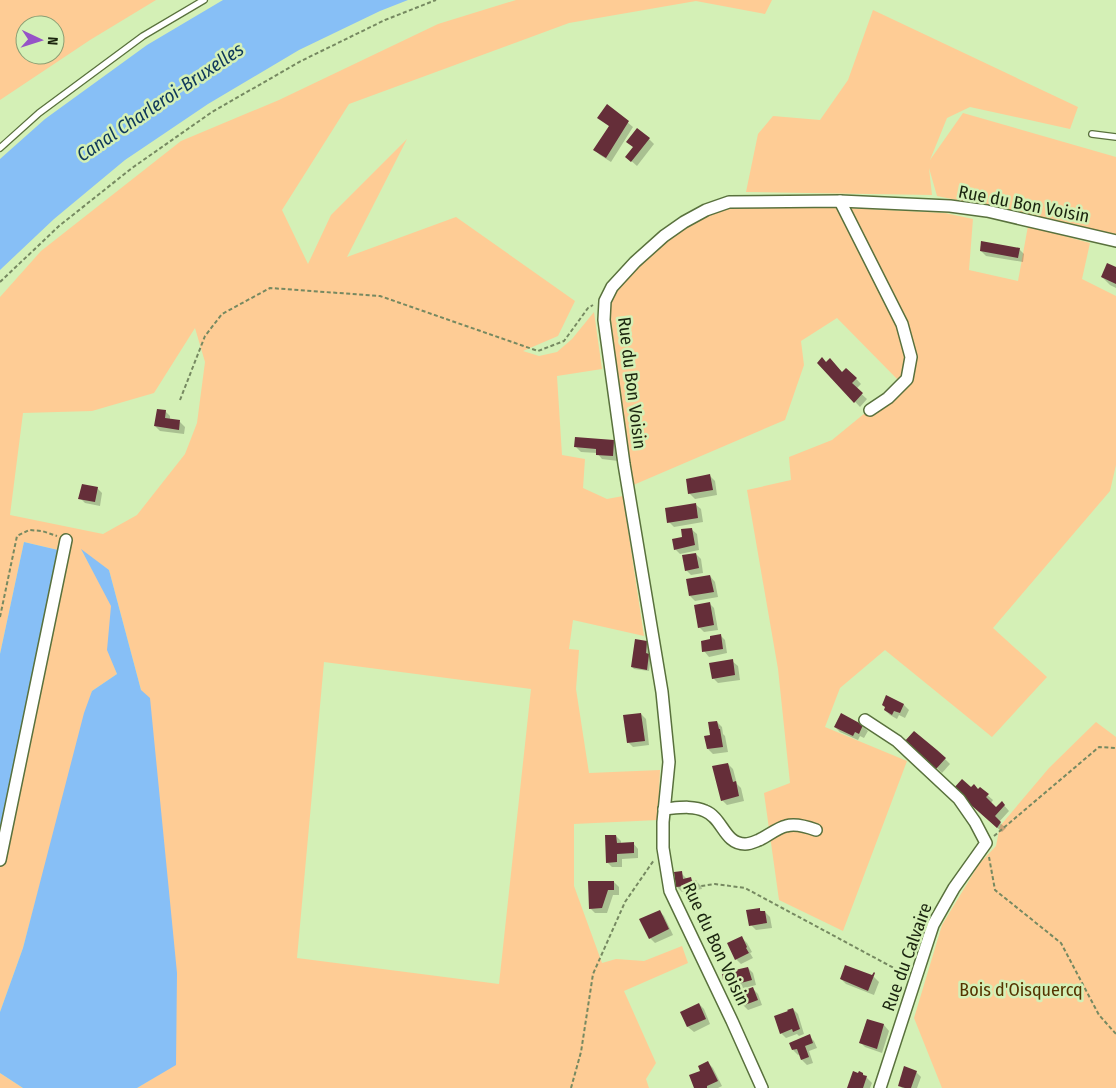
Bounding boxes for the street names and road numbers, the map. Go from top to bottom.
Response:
street label: Rue du Bon Voisin [957,181,1091,227]
street label: Rue du Bon Voisin [613,316,651,450]
street label: Rue du Bon Voisin [678,879,754,1009]
street label: Rue du Calvaire [877,900,937,1014]

